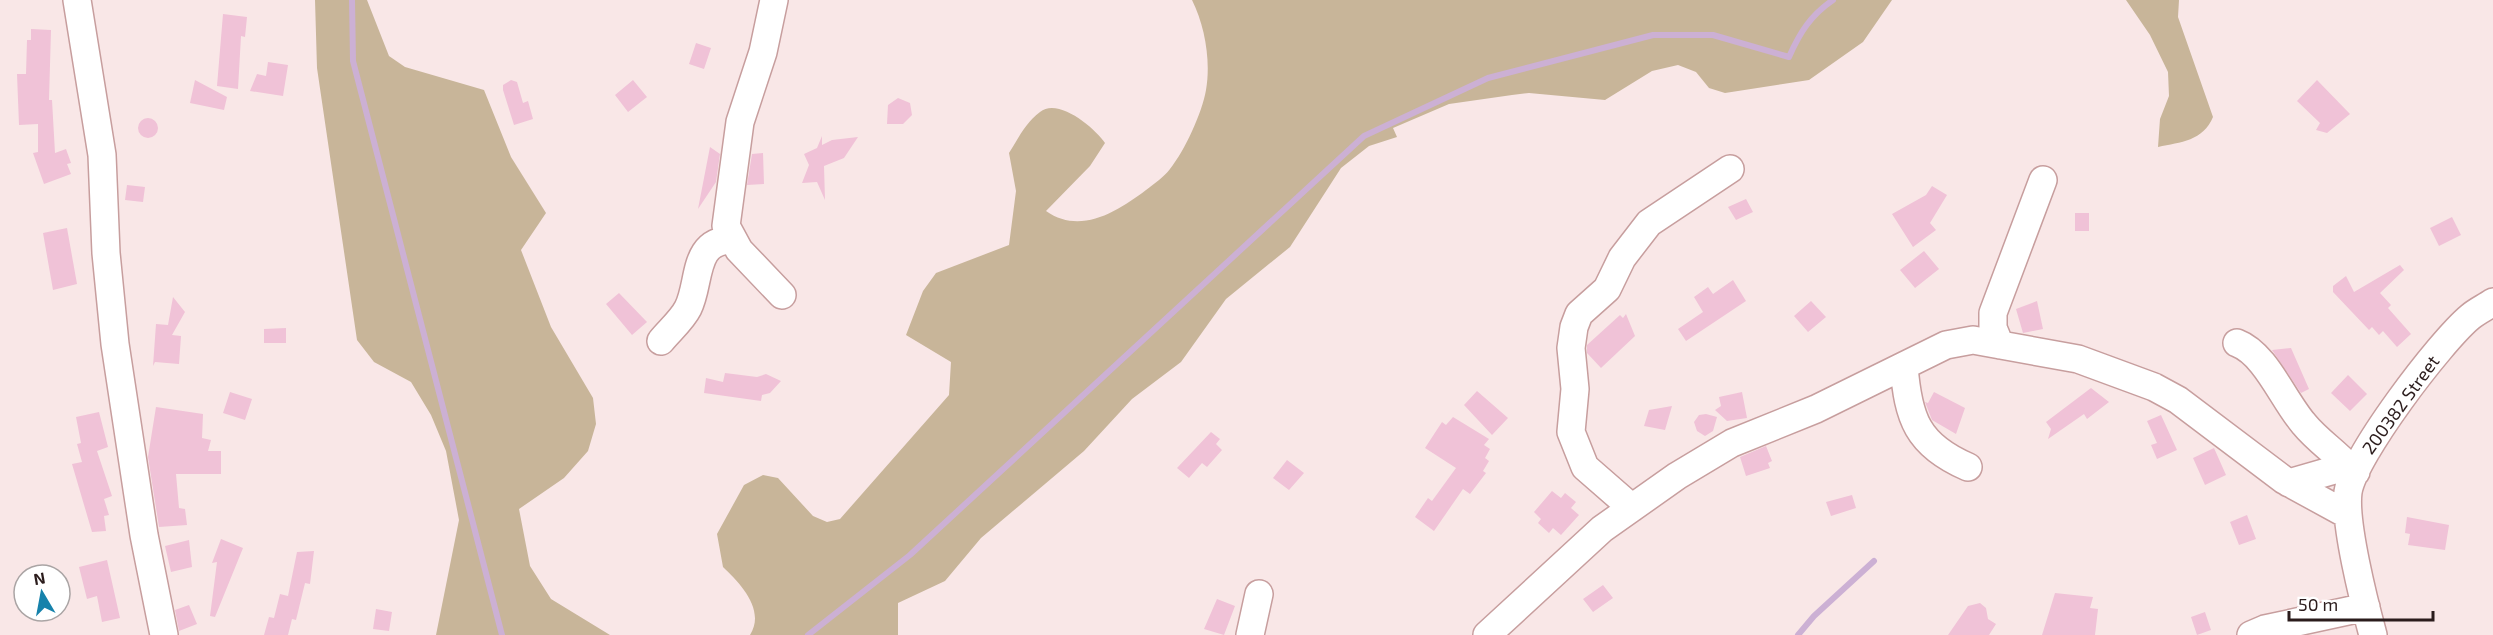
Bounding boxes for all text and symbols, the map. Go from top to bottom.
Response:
street label: 200382 Street [2357,351,2444,458]
north arrow [12,563,72,623]
text: N [32,567,47,588]
scale bar [2289,584,2433,622]
text: 50 m [2298,593,2338,615]

